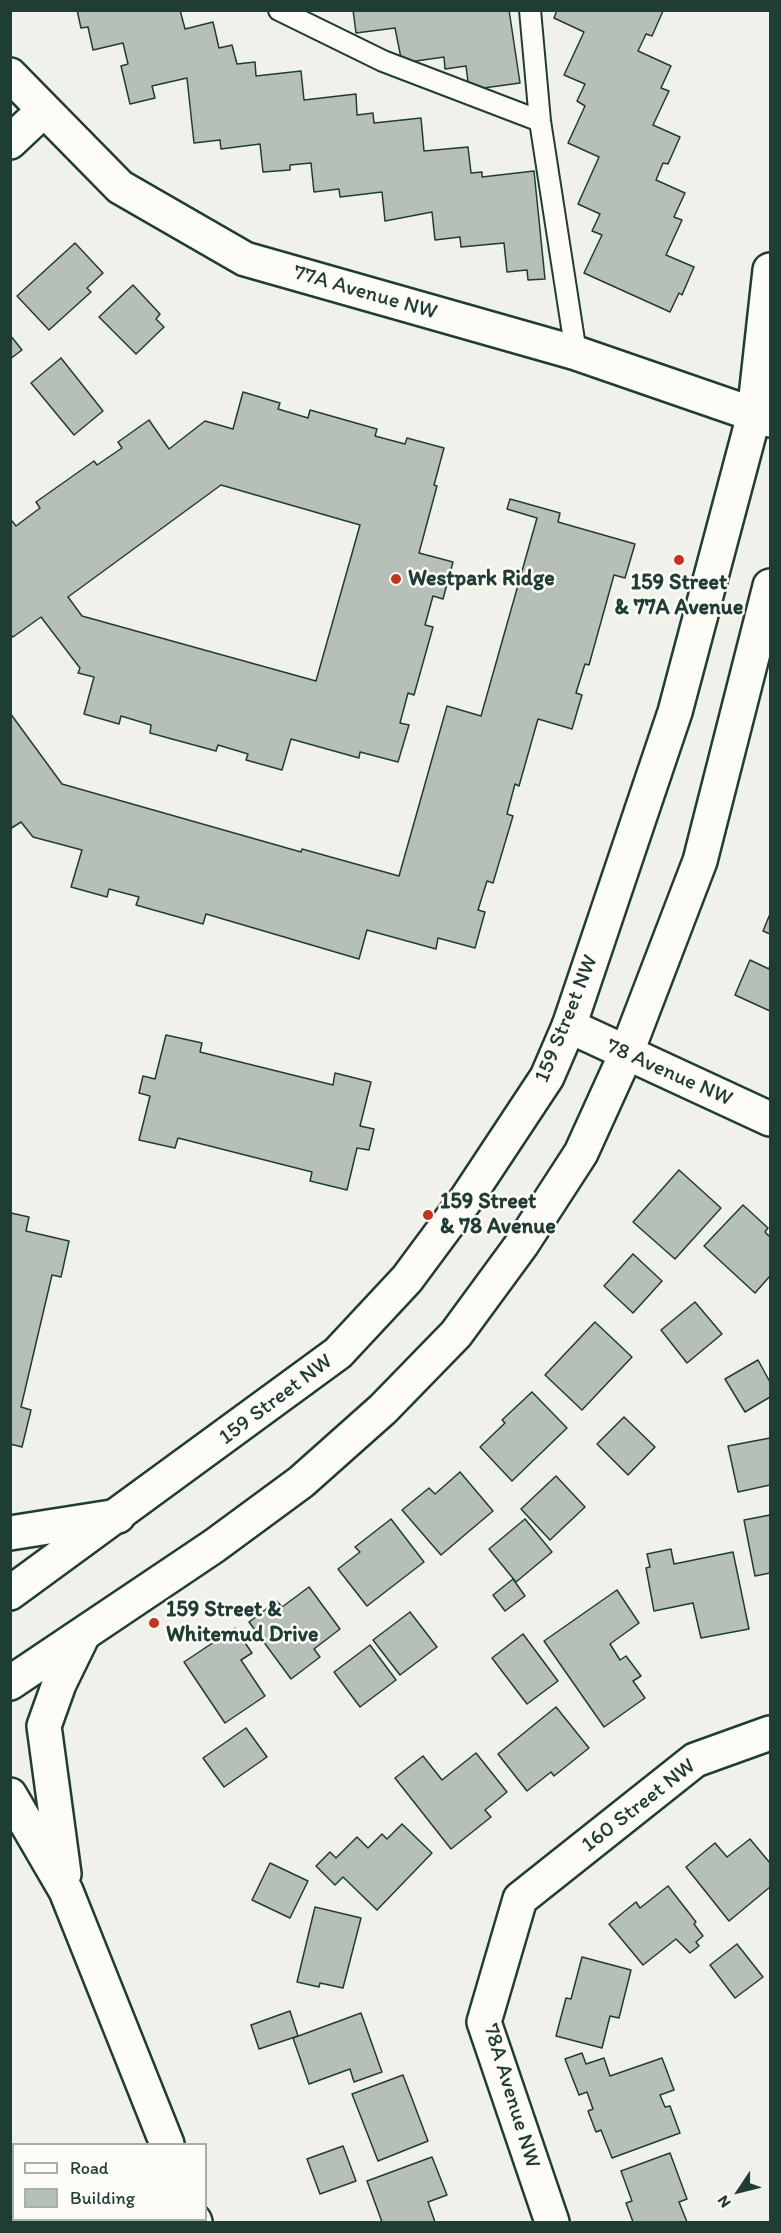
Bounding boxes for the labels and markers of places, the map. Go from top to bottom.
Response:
marker: 159 Street & 77A Avenue [672,553,686,567]
place label: Westpark Ridge [408,566,555,592]
place label: 159 Street & 77A Avenue [615,570,743,622]
marker: Westpark Ridge [389,572,403,586]
place label: 159 Street & 78 Avenue [440,1189,556,1240]
marker: 159 Street & 78 Avenue [421,1208,435,1222]
place label: 159 Street & Whitemud Drive [166,1597,318,1648]
marker: 159 Street & Whitemud Drive [147,1616,161,1630]

